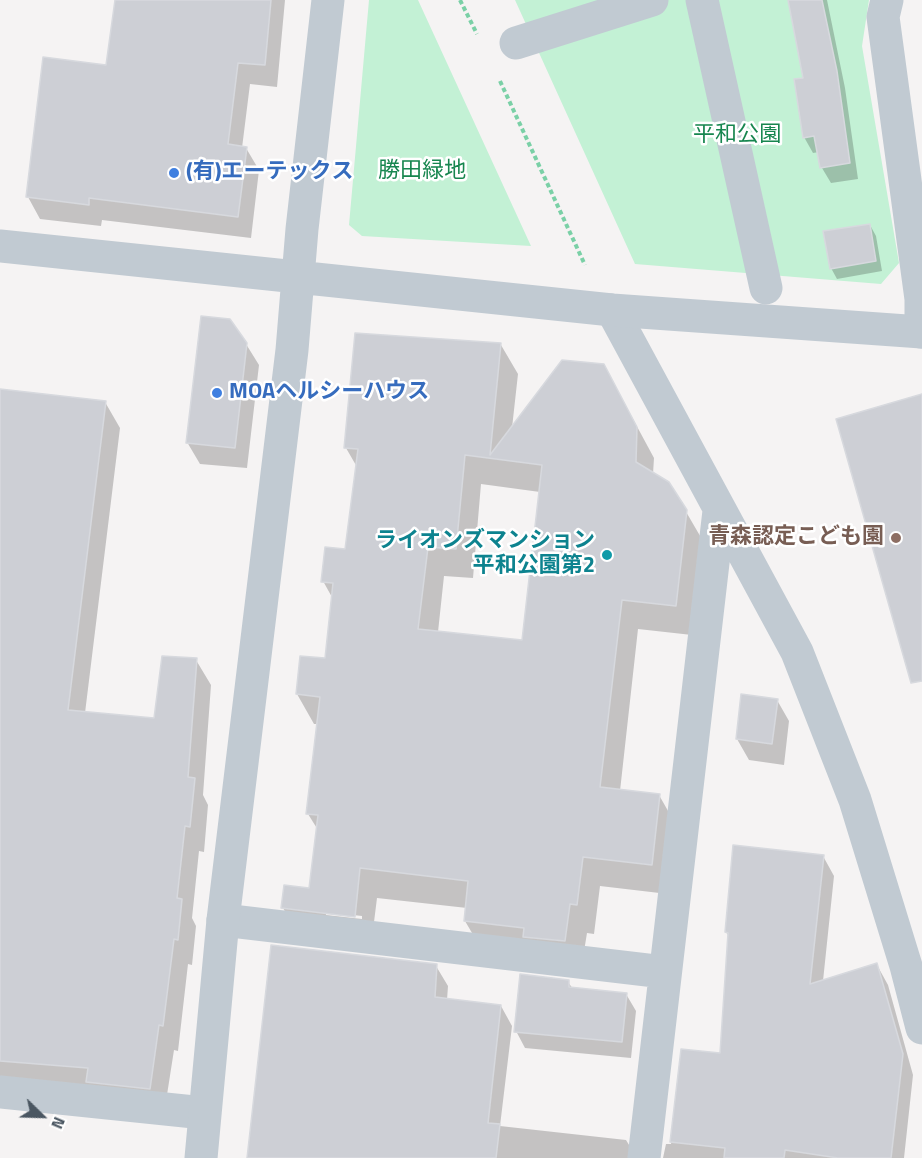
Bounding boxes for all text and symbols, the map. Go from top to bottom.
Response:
park label: 平和公園 [693,123,781,149]
park label: 勝田緑地 [378,159,466,185]
place label: (有)エーテックス [186,160,354,186]
marker: (有)エーテックス [167,166,181,180]
place label: MOAヘルシーハウス [229,380,429,406]
marker: MOAヘルシーハウス [210,386,224,400]
place label: 青森認定こども園 [708,525,884,551]
place label: ライオンズマンション 平和公園第2 [375,529,595,580]
marker: 青森認定こども園 [889,531,903,545]
marker: ライオンズマンション 平和公園第2 [600,548,614,562]
north arrow [12,1086,72,1146]
text: N [45,1113,72,1133]

